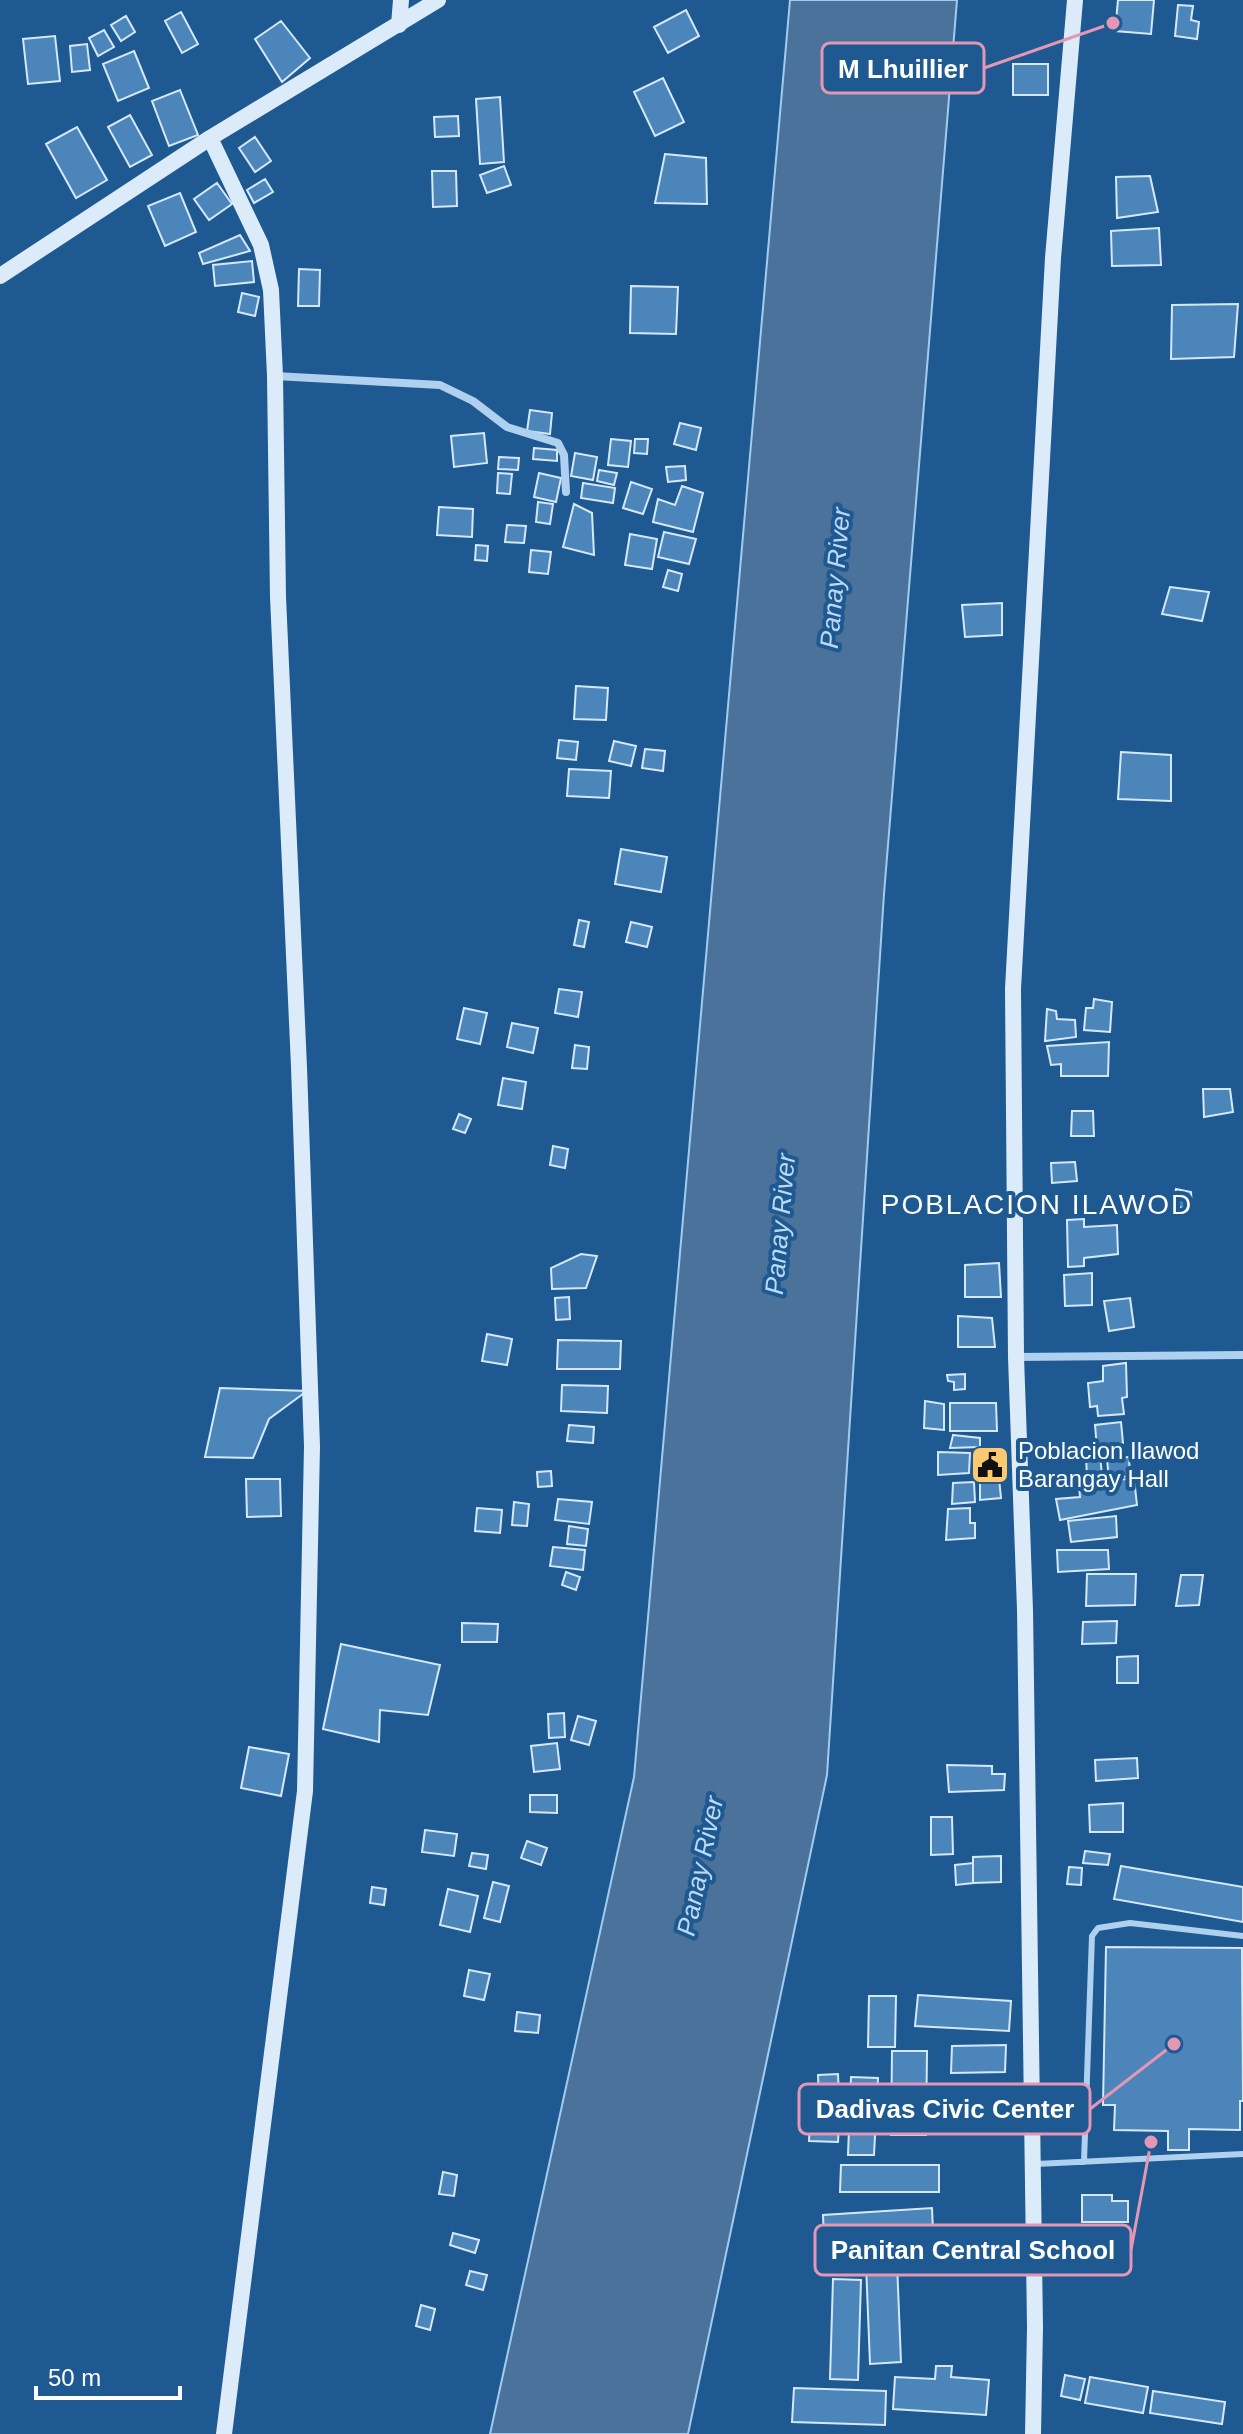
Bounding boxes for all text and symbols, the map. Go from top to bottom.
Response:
callout: M Lhuillier [822,43,984,93]
text: M Lhuillier [838,54,968,84]
water label: Panay River [814,505,856,650]
water label: Panay River [759,1151,801,1296]
district label: POBLACION ILAWOD [881,1189,1193,1220]
place label: Poblacion Ilawod Barangay Hall [1018,1437,1199,1492]
public building icon: Poblacion Ilawod Barangay Hall [969,1444,1011,1486]
water label: Panay River [671,1792,730,1938]
callout: Dadivas Civic Center [799,2084,1090,2134]
text: Dadivas Civic Center [816,2094,1074,2124]
callout: Panitan Central School [815,2225,1131,2275]
text: Panitan Central School [831,2235,1115,2265]
scale bar [36,2350,180,2400]
text: 50 m [48,2364,101,2391]

